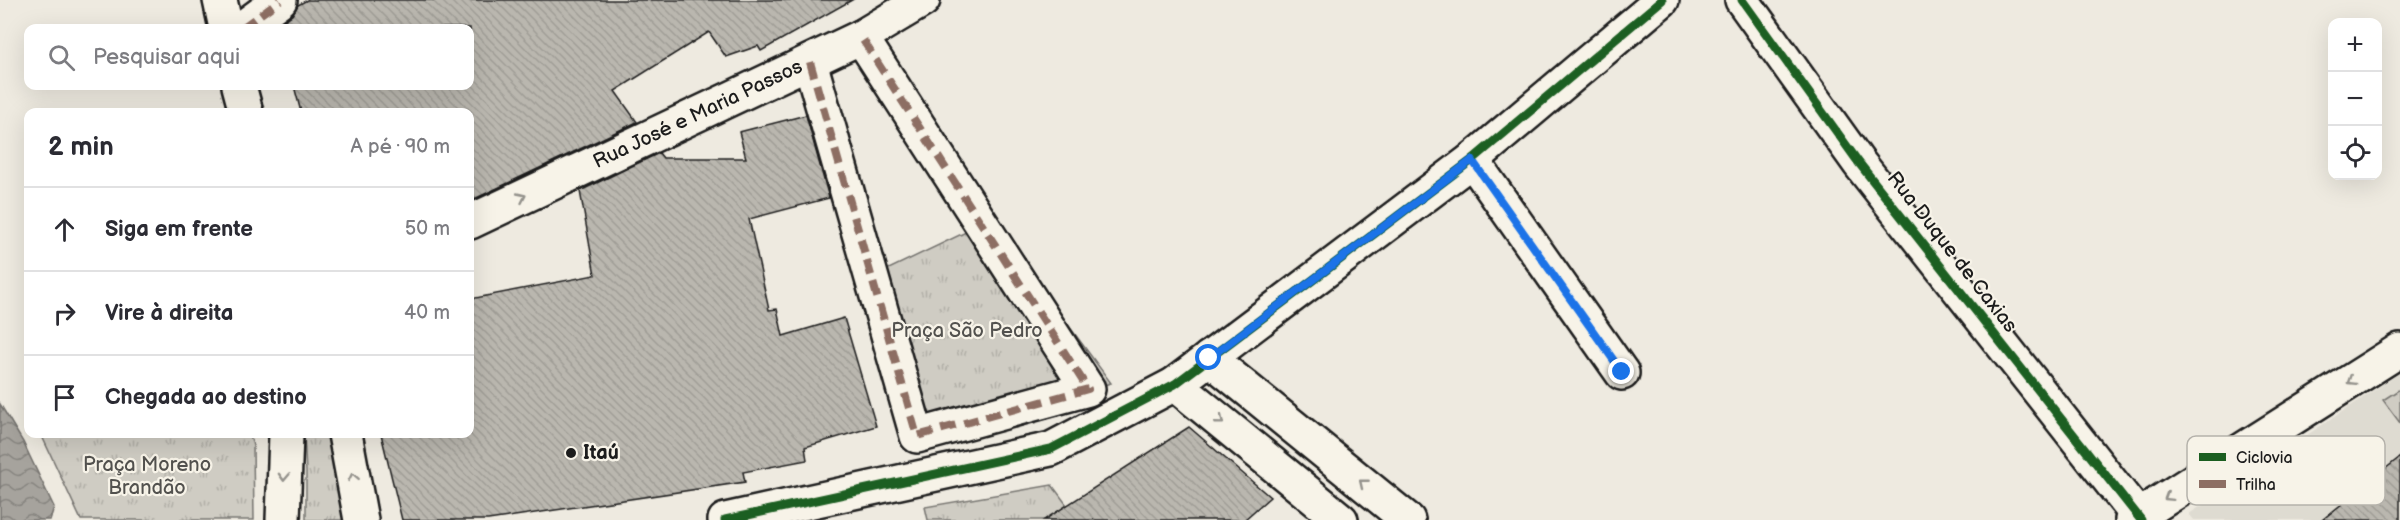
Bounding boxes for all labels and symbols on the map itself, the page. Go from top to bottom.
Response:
street label: Rua José e Maria Passos [589,54,806,174]
street label: Rua Duque de Caxias [1882,167,2022,337]
one-way arrow [516,193,527,205]
park label: Praça São Pedro [891,319,1043,343]
route start [1195,344,1221,370]
route end [1608,358,1634,384]
one-way arrow [2346,374,2357,385]
one-way arrow [1213,414,1224,425]
legend [2187,436,2385,505]
place label: Itaú [583,441,619,465]
marker: Itaú [564,446,578,460]
text: Ciclovia [2236,449,2293,468]
park label: Praça Moreno Brandão [83,453,211,500]
one-way arrow [278,472,290,481]
one-way arrow [347,472,360,482]
text: Trilha [2236,476,2276,495]
one-way arrow [1359,479,1370,490]
one-way arrow [2164,490,2175,501]

